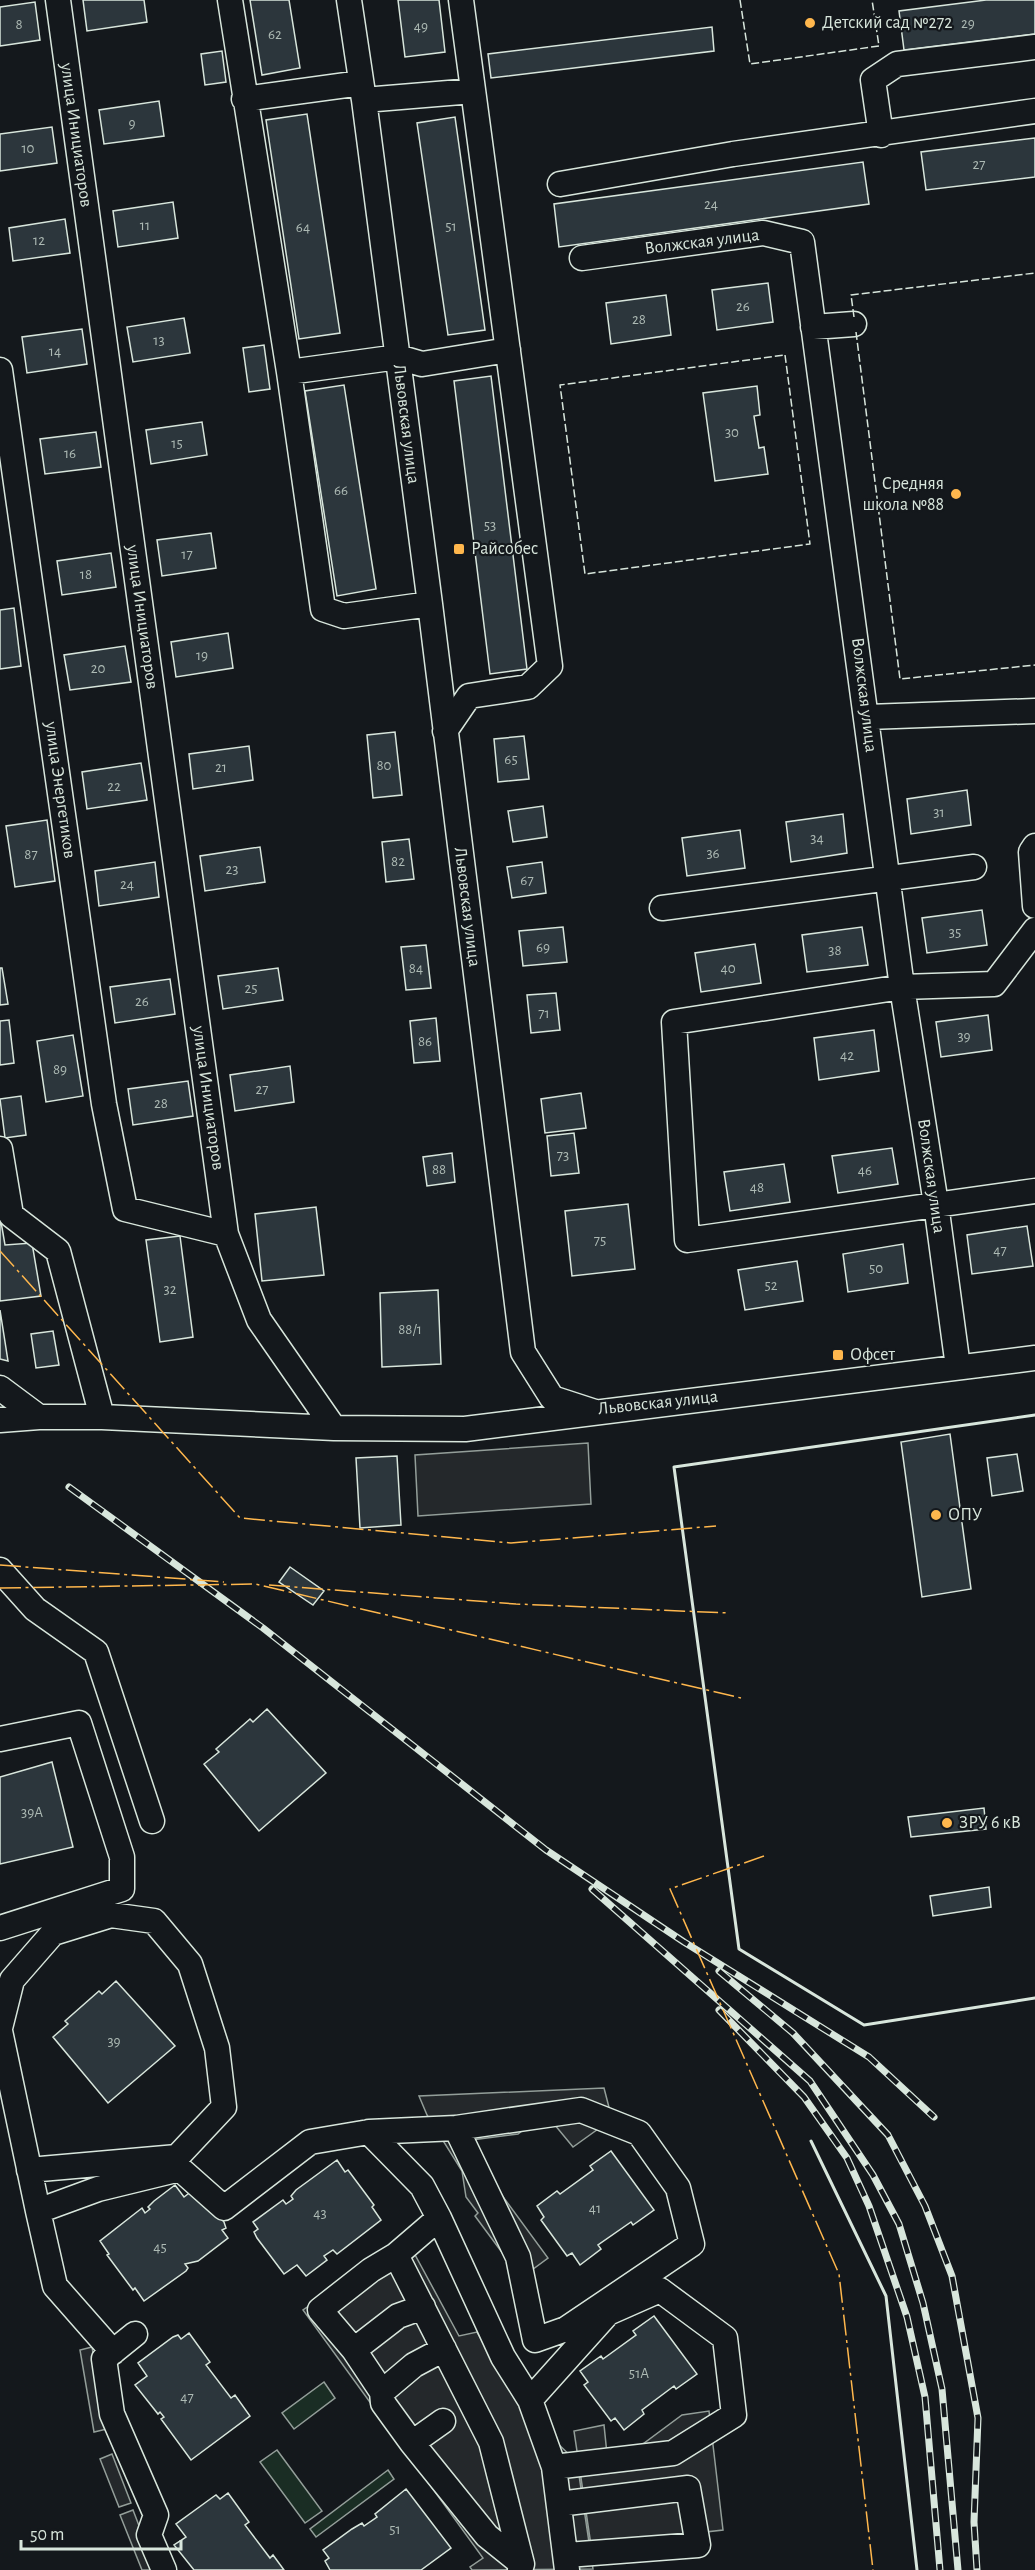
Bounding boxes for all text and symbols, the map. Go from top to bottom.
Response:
place label: Детский сад №272 [822,14,952,32]
marker: Детский сад №272 [803,16,817,30]
house number: 29 [961,16,975,31]
house number: 8 [15,17,23,32]
house number: 49 [414,19,428,34]
house number: 62 [268,27,282,42]
street label: улица Инициаторов [57,61,95,208]
house number: 9 [128,116,136,131]
house number: 10 [21,141,35,156]
house number: 27 [972,157,986,172]
house number: 24 [704,197,718,212]
house number: 11 [140,218,150,233]
house number: 51 [445,219,457,234]
house number: 64 [296,220,310,235]
street label: Волжская улица [644,226,760,258]
house number: 12 [33,233,45,248]
house number: 26 [736,299,750,314]
house number: 28 [632,312,646,327]
house number: 13 [153,333,165,348]
house number: 14 [49,344,61,359]
street label: Львовская улица [390,363,422,485]
house number: 30 [725,425,739,440]
house number: 15 [171,436,183,451]
house number: 16 [64,446,76,461]
place label: Средняя школа №88 [863,475,944,514]
house number: 66 [334,483,348,498]
marker: Средняя школа №88 [949,487,963,501]
house number: 53 [484,518,496,533]
place label: Райсобес [471,539,538,558]
marker: Райсобес [452,542,466,556]
street label: улица Инициаторов [123,543,161,690]
house number: 17 [181,547,193,562]
house number: 18 [80,567,92,582]
street label: Волжская улица [848,637,880,753]
house number: 19 [196,648,208,663]
house number: 20 [91,661,105,676]
street label: улица Энергетиков [41,719,79,860]
house number: 65 [504,752,518,767]
house number: 80 [376,758,392,773]
house number: 21 [215,760,227,775]
house number: 22 [107,779,121,794]
house number: 31 [933,805,945,820]
house number: 34 [810,831,824,846]
street label: Львовская улица [451,846,483,968]
house number: 36 [706,846,720,861]
house number: 87 [24,847,38,862]
house number: 82 [391,854,405,869]
house number: 23 [225,862,239,877]
house number: 67 [520,873,534,888]
house number: 24 [120,877,134,892]
house number: 35 [949,925,961,940]
house number: 69 [536,940,550,955]
house number: 38 [828,943,842,958]
house number: 84 [409,961,423,976]
house number: 40 [720,961,736,976]
house number: 25 [244,981,258,996]
house number: 26 [135,994,149,1009]
house number: 71 [538,1006,550,1021]
street label: улица Инициаторов [189,1024,227,1171]
house number: 39 [957,1029,971,1044]
house number: 86 [418,1034,432,1049]
house number: 42 [840,1048,854,1063]
house number: 89 [53,1062,67,1077]
house number: 27 [255,1082,269,1097]
house number: 28 [154,1096,168,1111]
street label: Волжская улица [914,1118,948,1234]
house number: 73 [557,1148,569,1163]
house number: 88 [432,1162,446,1177]
house number: 46 [858,1163,872,1178]
house number: 48 [750,1180,764,1195]
house number: 75 [594,1233,606,1248]
house number: 47 [993,1243,1007,1258]
house number: 50 [869,1261,883,1276]
house number: 52 [764,1278,778,1293]
house number: 32 [163,1282,177,1297]
house number: 88/1 [398,1322,422,1337]
place label: Офсет [850,1346,896,1364]
marker: Офсет [831,1348,845,1362]
street label: Львовская улица [597,1388,719,1418]
place label: ОПУ [948,1506,982,1524]
marker: ОПУ [929,1508,943,1522]
house number: 39А [21,1805,43,1820]
place label: ЗРУ 6 кВ [959,1814,1021,1832]
marker: ЗРУ 6 кВ [940,1816,954,1830]
house number: 39 [107,2034,121,2049]
house number: 41 [589,2201,601,2216]
house number: 43 [313,2206,327,2221]
house number: 45 [153,2240,167,2255]
house number: 51А [629,2366,649,2381]
house number: 47 [180,2390,194,2405]
scale bar [21,2513,182,2551]
house number: 51 [389,2522,401,2537]
text: 50 m [30,2526,64,2544]

